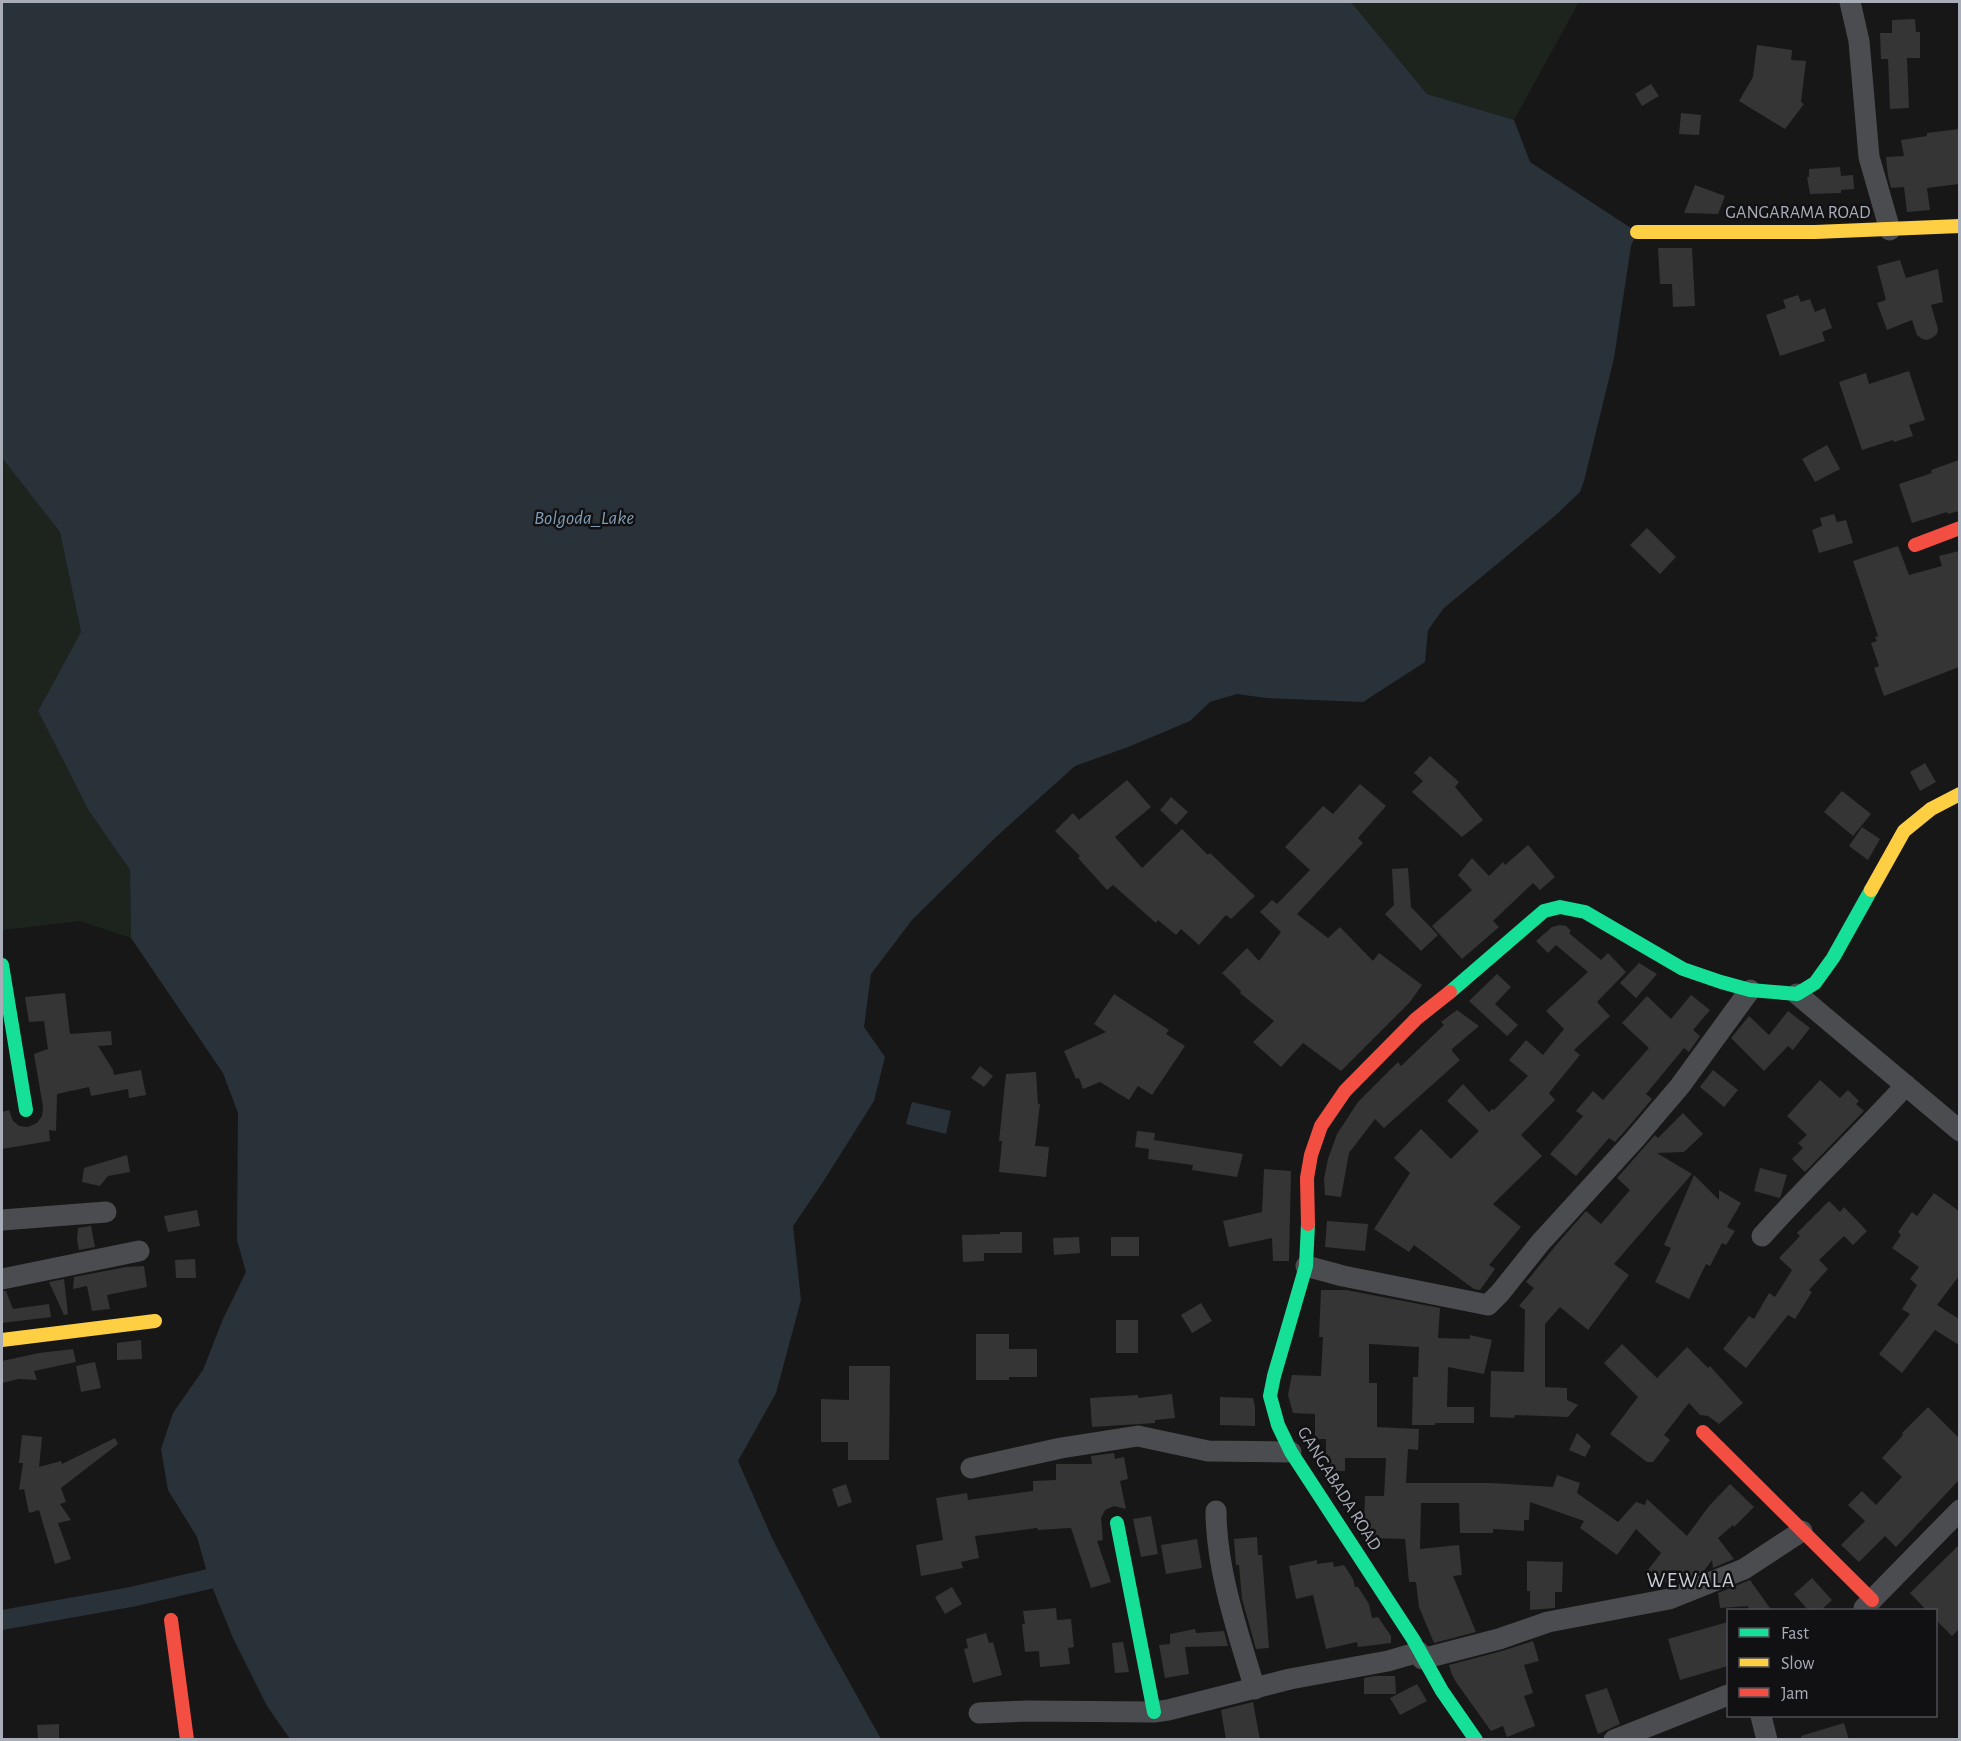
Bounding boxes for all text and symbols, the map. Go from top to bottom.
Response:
street label: GANGARAMA ROAD [1725,204,1871,222]
water label: Bolgoda_Lake [534,508,634,528]
street label: GANGABADA ROAD [1294,1424,1384,1554]
district label: WEWALA [1646,1570,1736,1591]
legend [1727,1609,1937,1717]
text: Fast [1781,1625,1809,1643]
text: Slow [1781,1655,1814,1673]
text: Jam [1781,1685,1809,1703]

